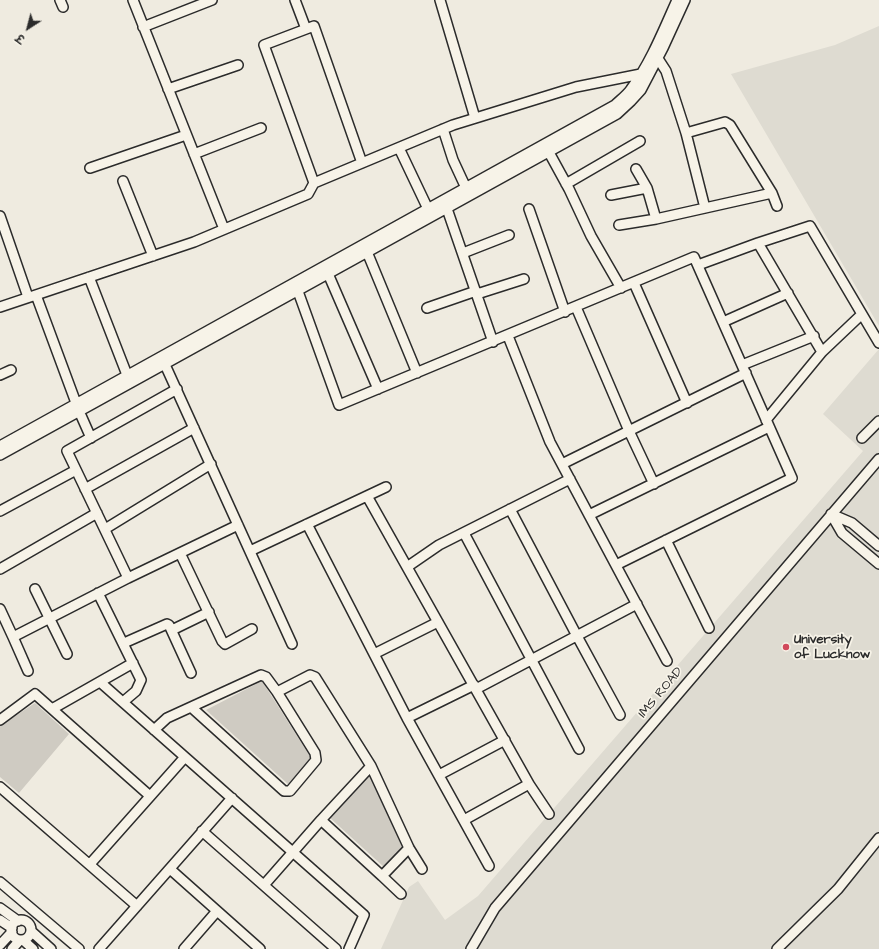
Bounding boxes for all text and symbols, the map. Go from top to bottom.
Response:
north arrow [8,8,48,48]
text: उ [13,30,28,46]
place label: University of Lucknow [794,632,870,663]
marker: University of Lucknow [781,642,791,652]
street label: IMS ROAD [635,665,687,721]

